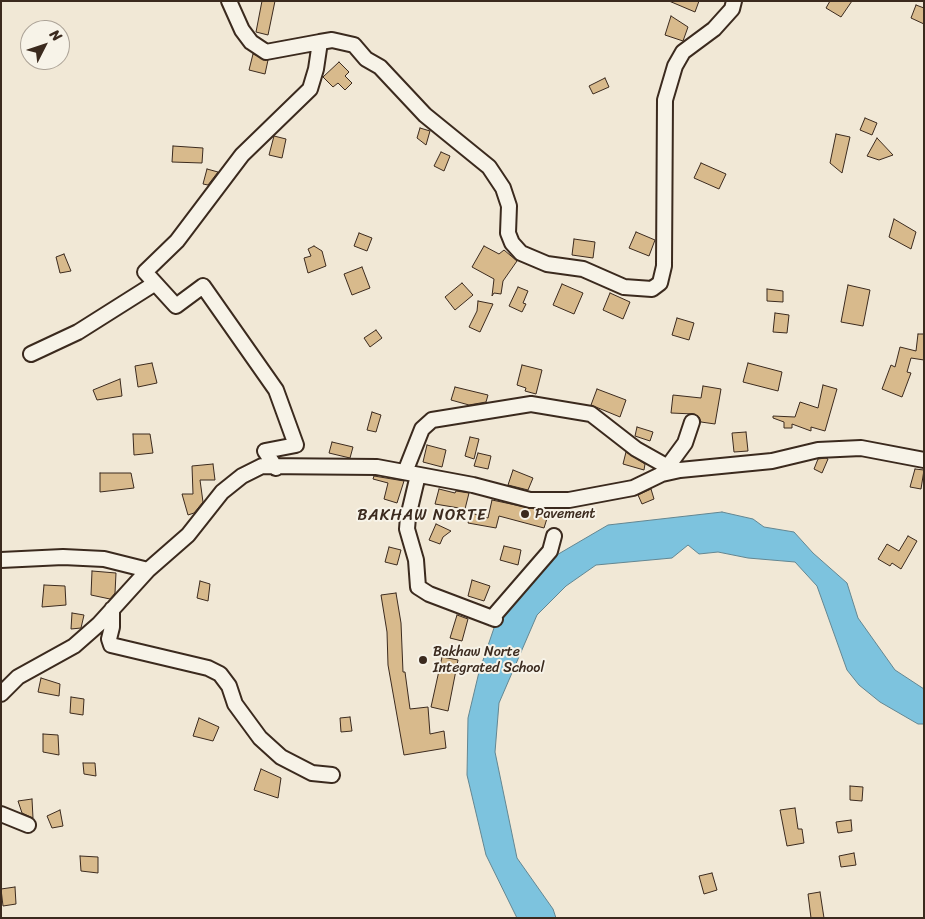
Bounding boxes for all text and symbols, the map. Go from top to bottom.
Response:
north arrow [20,20,70,70]
text: N [43,24,69,47]
district label: BAKHAW NORTE [356,506,488,526]
place label: Pavement [535,506,595,522]
marker: Pavement [519,508,531,520]
place label: Bakhaw Norte Integrated School [433,644,544,676]
marker: Bakhaw Norte Integrated School [417,654,429,666]

